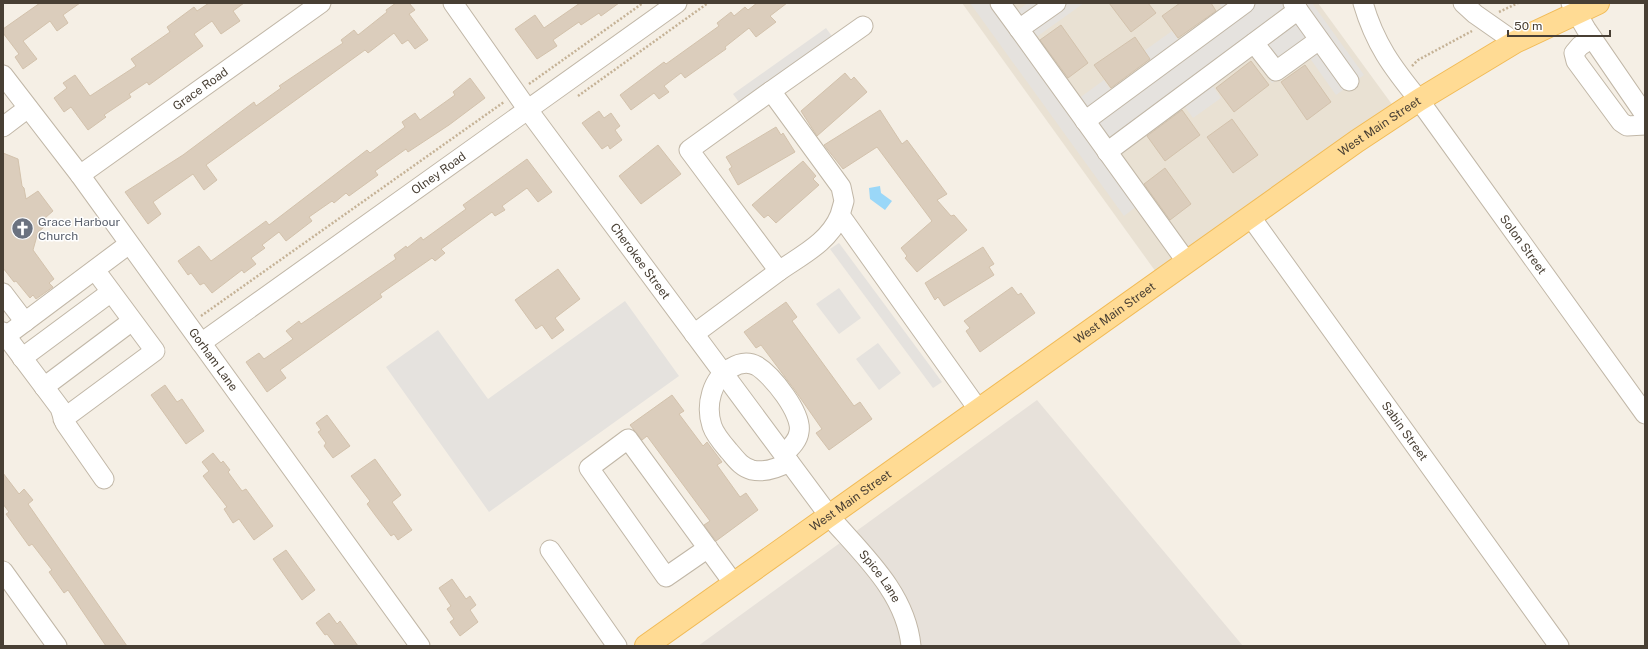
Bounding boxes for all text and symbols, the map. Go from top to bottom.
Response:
scale bar [1508,12,1610,38]
text: 50 m [1514,19,1542,33]
street label: Grace Road [170,65,231,113]
street label: West Main Street [1336,94,1424,159]
street label: Olney Road [409,149,469,197]
street label: Solon Street [1497,212,1549,277]
place label: Grace Harbour Church [38,215,120,243]
church icon: Grace Harbour Church [10,216,36,242]
street label: Cherokee Street [607,220,673,302]
street label: West Main Street [1071,279,1158,347]
street label: Gorham Lane [186,325,241,394]
street label: Sabin Street [1379,399,1431,464]
street label: West Main Street [807,467,894,534]
street label: Spice Lane [856,547,904,605]

